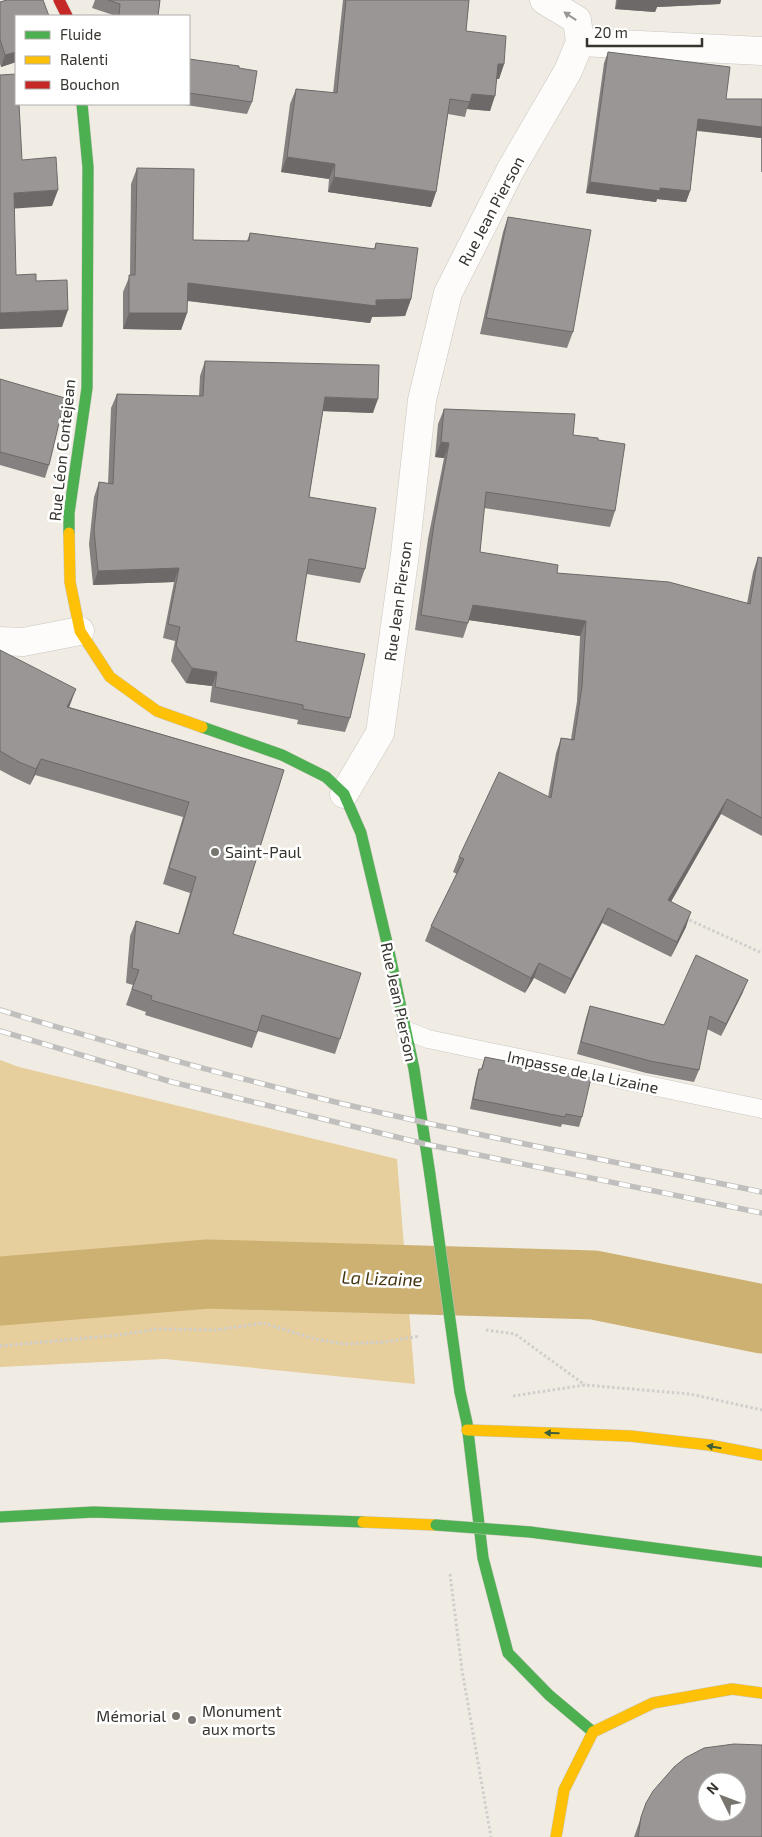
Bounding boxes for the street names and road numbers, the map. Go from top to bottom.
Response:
street label: Rue Jean Pierson [454,153,527,269]
street label: Rue Léon Contejean [45,378,79,522]
street label: Rue Jean Pierson [380,539,415,662]
street label: Rue Jean Pierson [378,941,421,1063]
street label: Impasse de la Lizaine [506,1046,660,1097]

